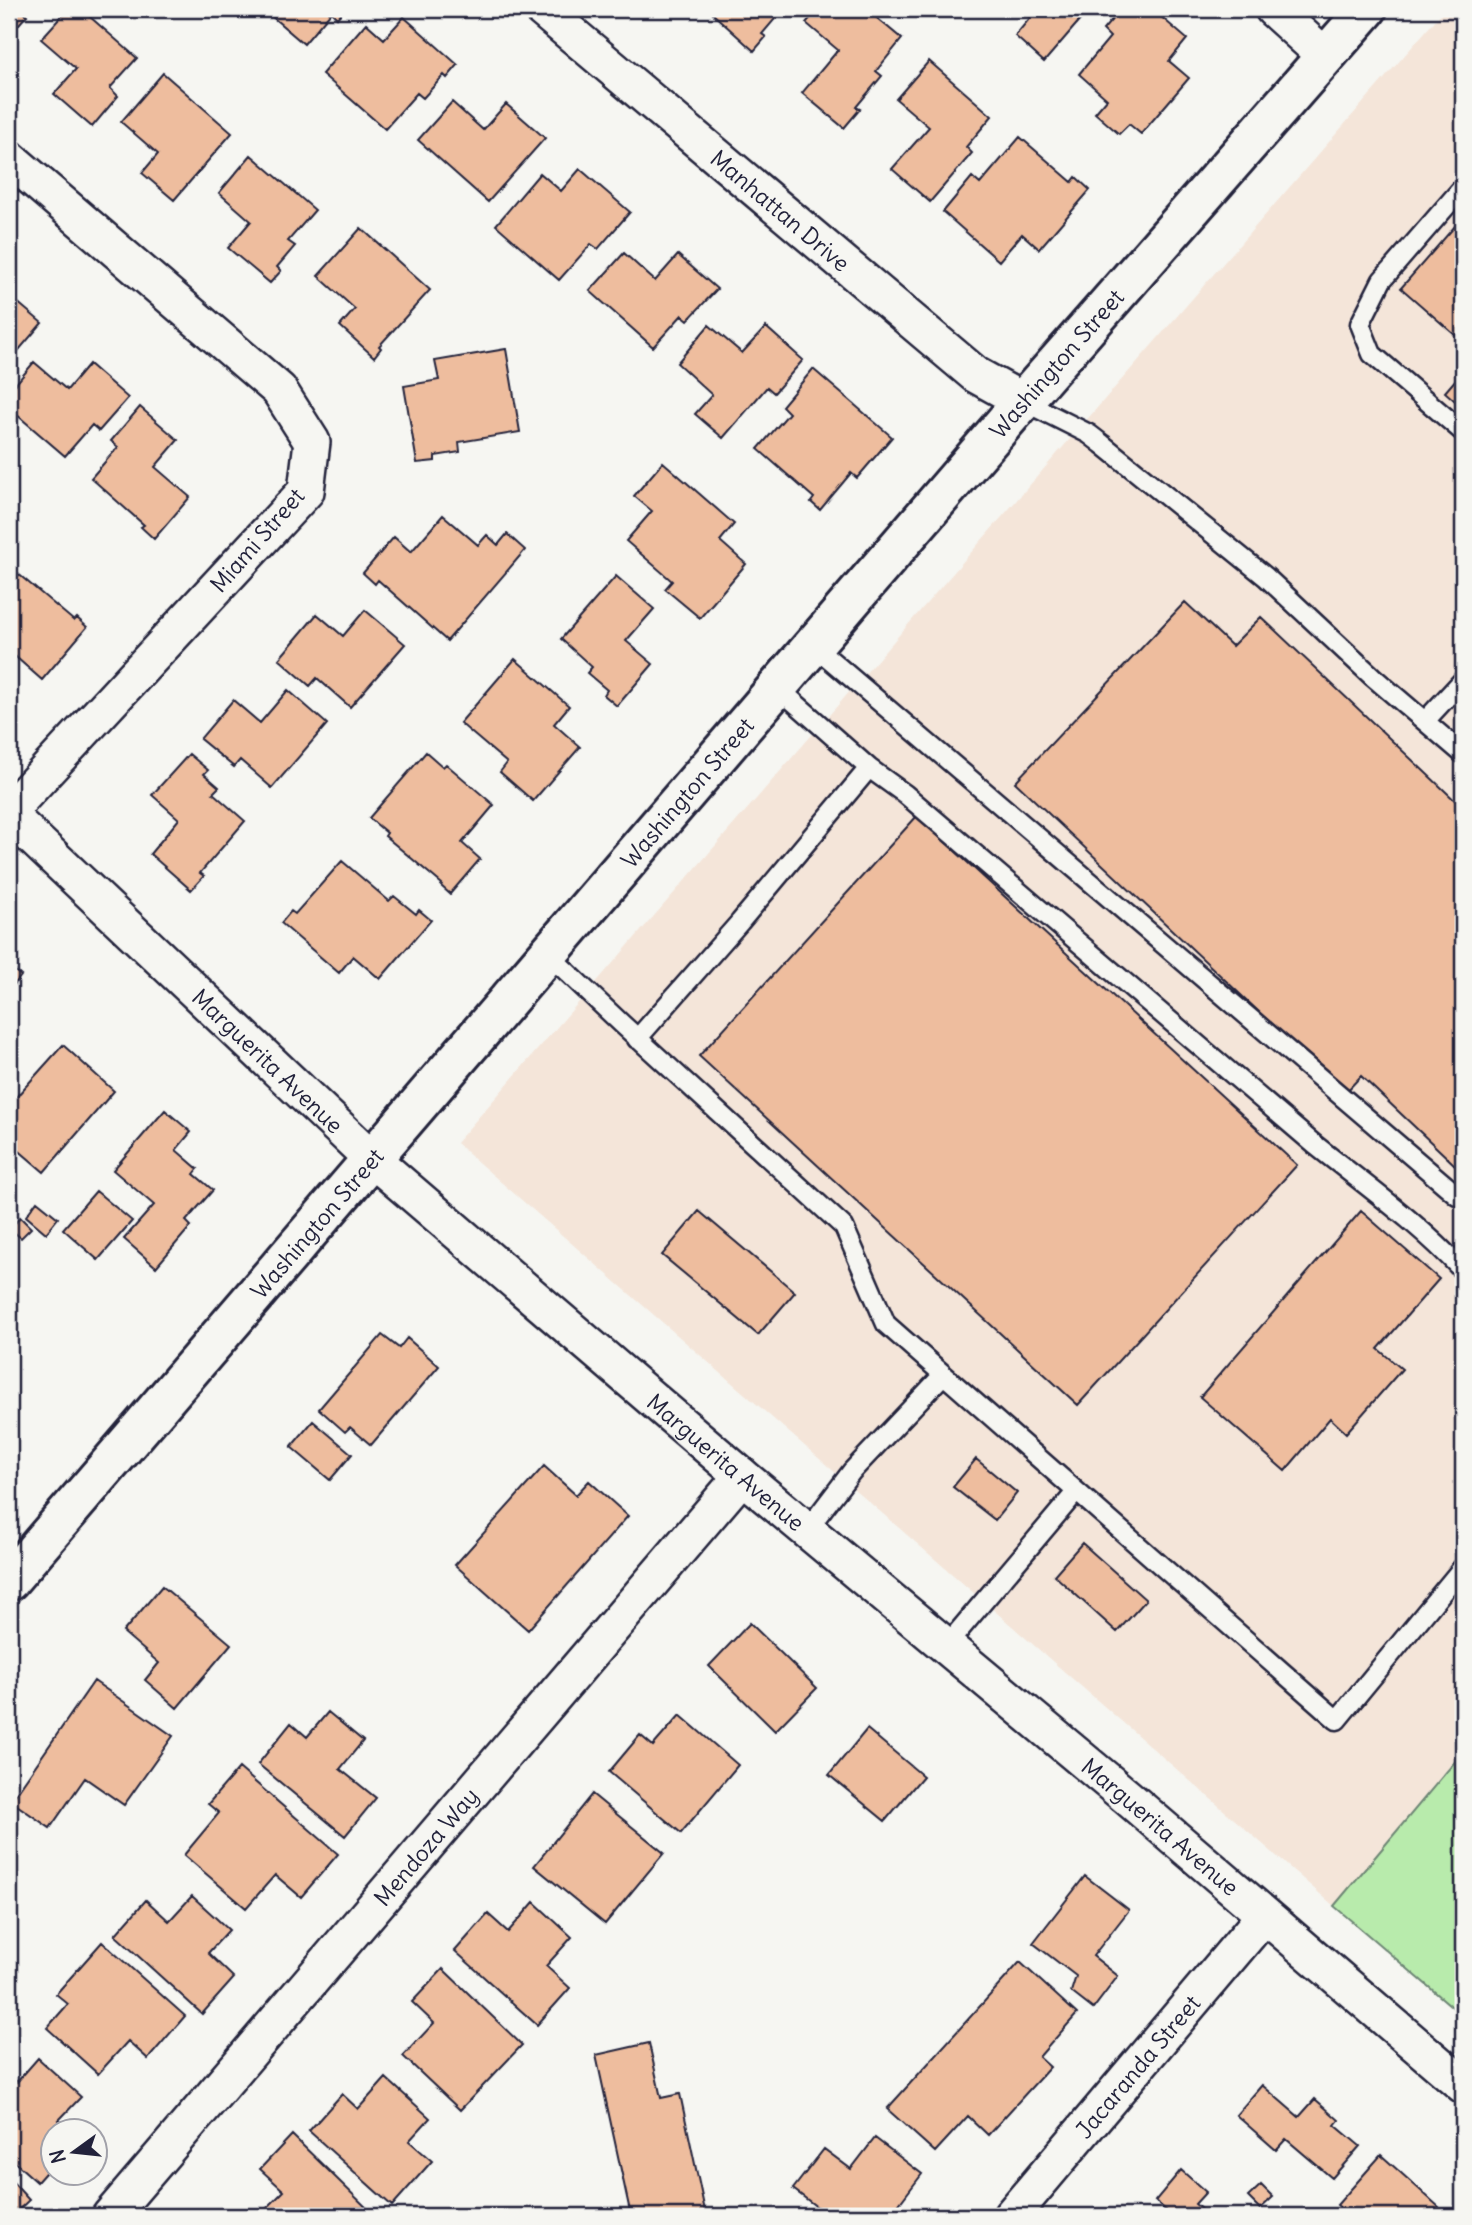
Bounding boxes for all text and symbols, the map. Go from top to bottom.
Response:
street label: Manhattan Drive [705,143,856,277]
street label: Washington Street [983,282,1130,444]
street label: Miami Street [204,482,310,598]
street label: Washington Street [614,711,760,873]
street label: Marguerita Avenue [187,982,350,1139]
street label: Washington Street [244,1142,389,1304]
street label: Marguerita Avenue [641,1387,811,1537]
street label: Marguerita Avenue [1076,1751,1245,1901]
street label: Mendoza Way [367,1781,484,1911]
street label: Jacaranda Street [1069,1988,1206,2144]
north arrow [38,2116,108,2186]
text: N [44,2147,71,2166]

